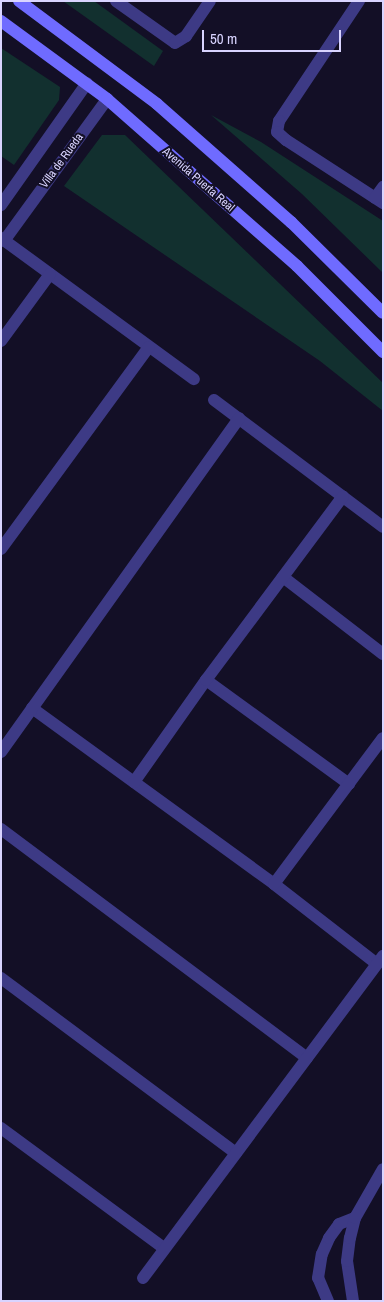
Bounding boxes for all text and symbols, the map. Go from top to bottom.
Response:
scale bar [204,20,343,52]
text: 50 m [210,28,237,49]
street label: Villa de Rueda [37,131,87,191]
street label: Avenida Puerta Real [159,145,237,215]

